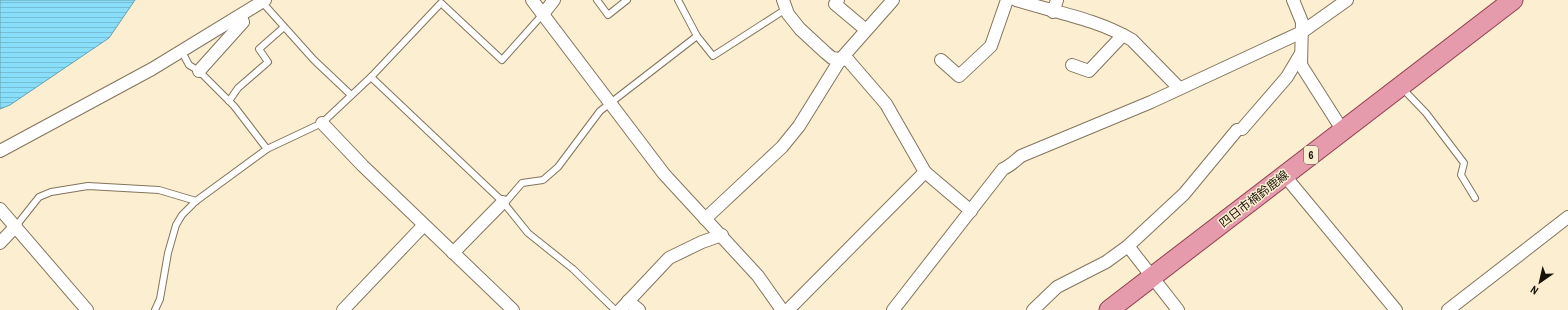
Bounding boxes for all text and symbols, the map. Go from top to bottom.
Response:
road number: 6 [1304,146,1318,164]
street label: 四日市楠鈴鹿線 [1216,167,1292,231]
north arrow [1520,262,1560,302]
text: N [1528,283,1541,298]

